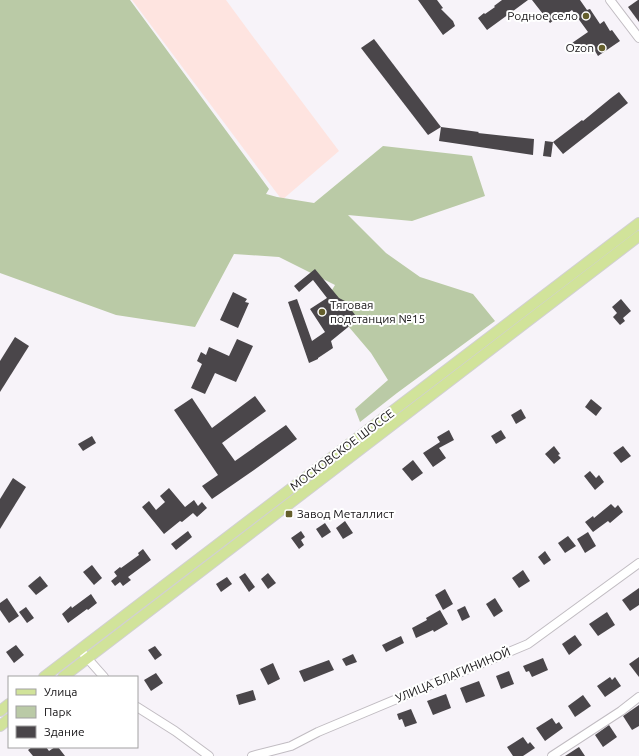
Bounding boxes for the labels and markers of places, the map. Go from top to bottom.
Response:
place label: Родное село [507,9,578,22]
marker: Родное село [581,11,591,21]
place label: Ozon [565,41,594,54]
marker: Ozon [597,43,607,53]
place label: Тяговая подстанция №15 [330,298,425,325]
marker: Тяговая подстанция №15 [317,307,327,317]
place label: Завод Металлист [297,507,395,520]
marker: Завод Металлист [284,509,294,519]

